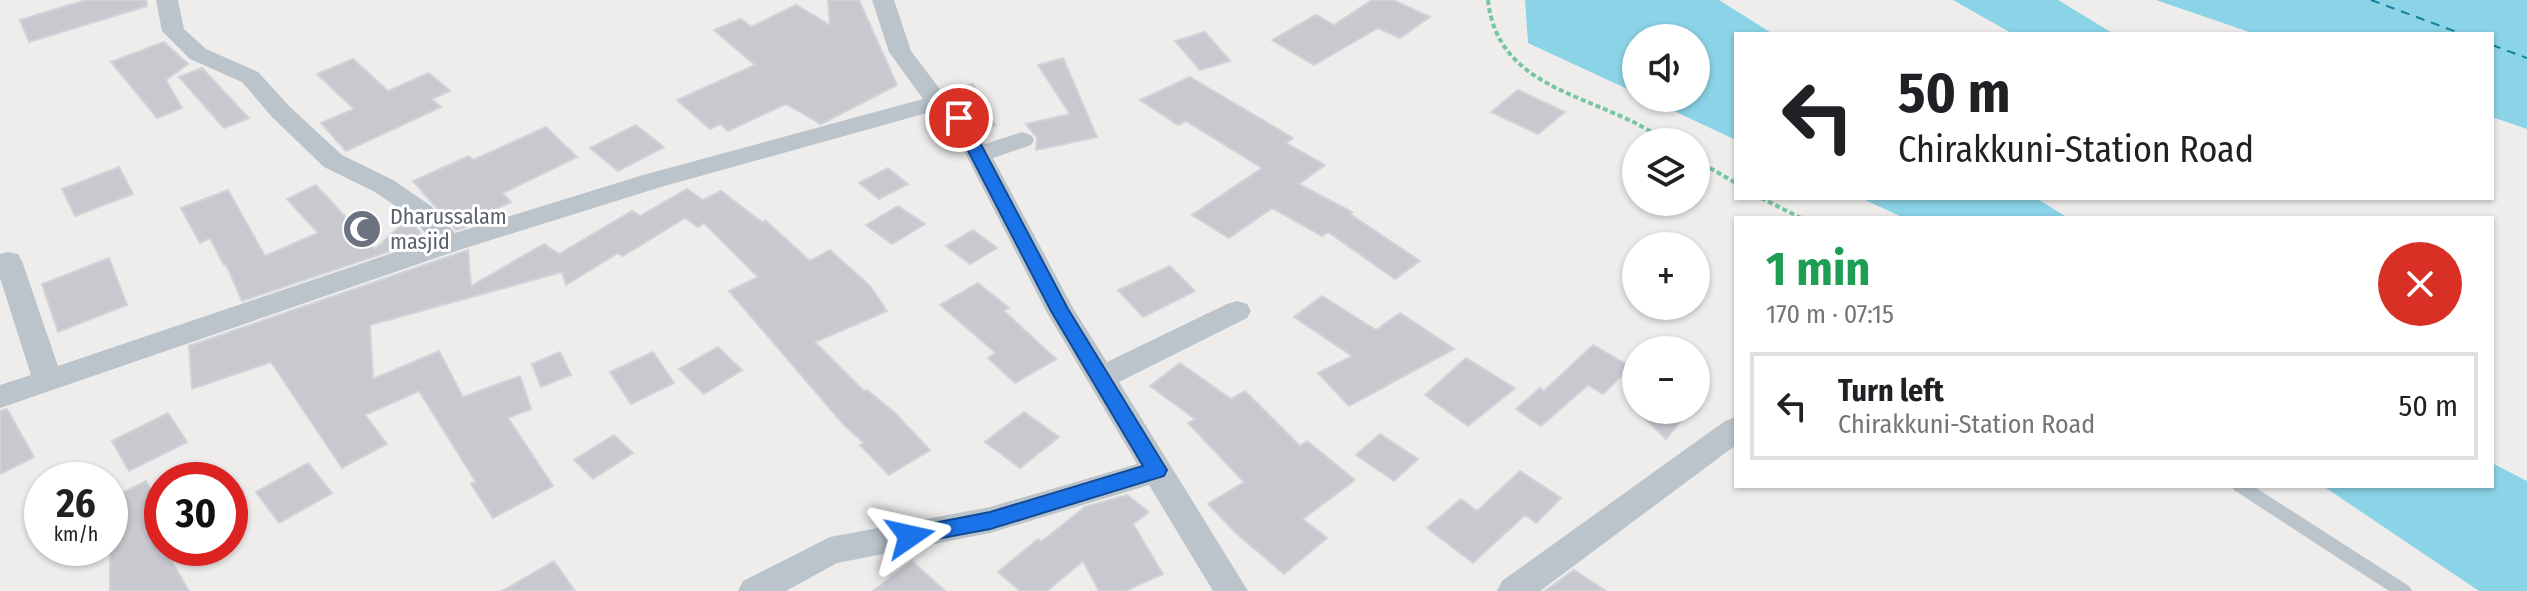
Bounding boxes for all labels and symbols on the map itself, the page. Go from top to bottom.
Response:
pin [925,84,993,152]
place label: Dharussalam masjid [390,203,507,255]
mosque icon: Dharussalam masjid [341,208,383,250]
speed limit sign: 30 [144,462,248,566]
position arrow [868,494,952,578]

